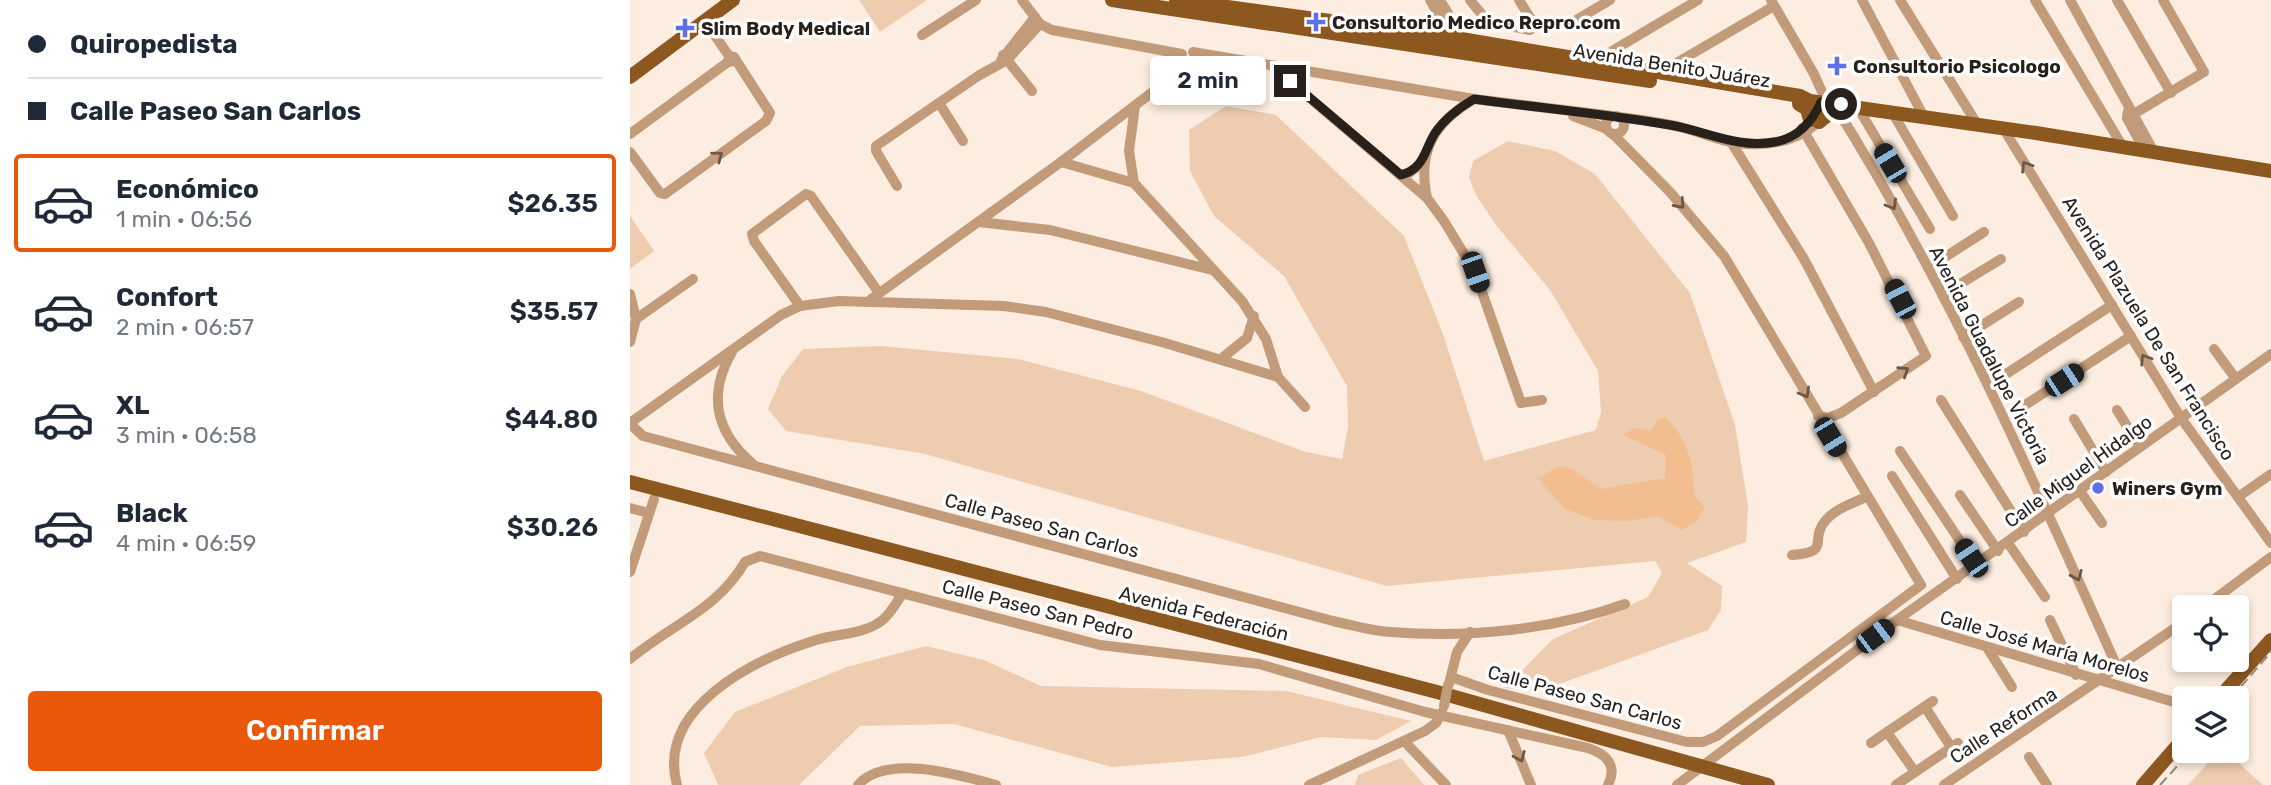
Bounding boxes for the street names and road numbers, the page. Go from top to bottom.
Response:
street label: Avenida Benito Juárez [1572,39,1772,92]
street label: Avenida Plazuela De San Francisco [2057,192,2240,465]
street label: Avenida Guadalupe Victoria [1924,242,2055,468]
street label: Calle Miguel Hidalgo [2000,410,2157,533]
street label: Calle Paseo San Carlos [942,488,1141,562]
street label: Calle Paseo San Pedro [940,575,1136,644]
street label: Avenida Federación [1117,581,1291,646]
street label: Calle José María Morelos [1937,606,2152,687]
street label: Calle Paseo San Carlos [1485,660,1684,734]
street label: Calle Reforma [1945,682,2061,769]

